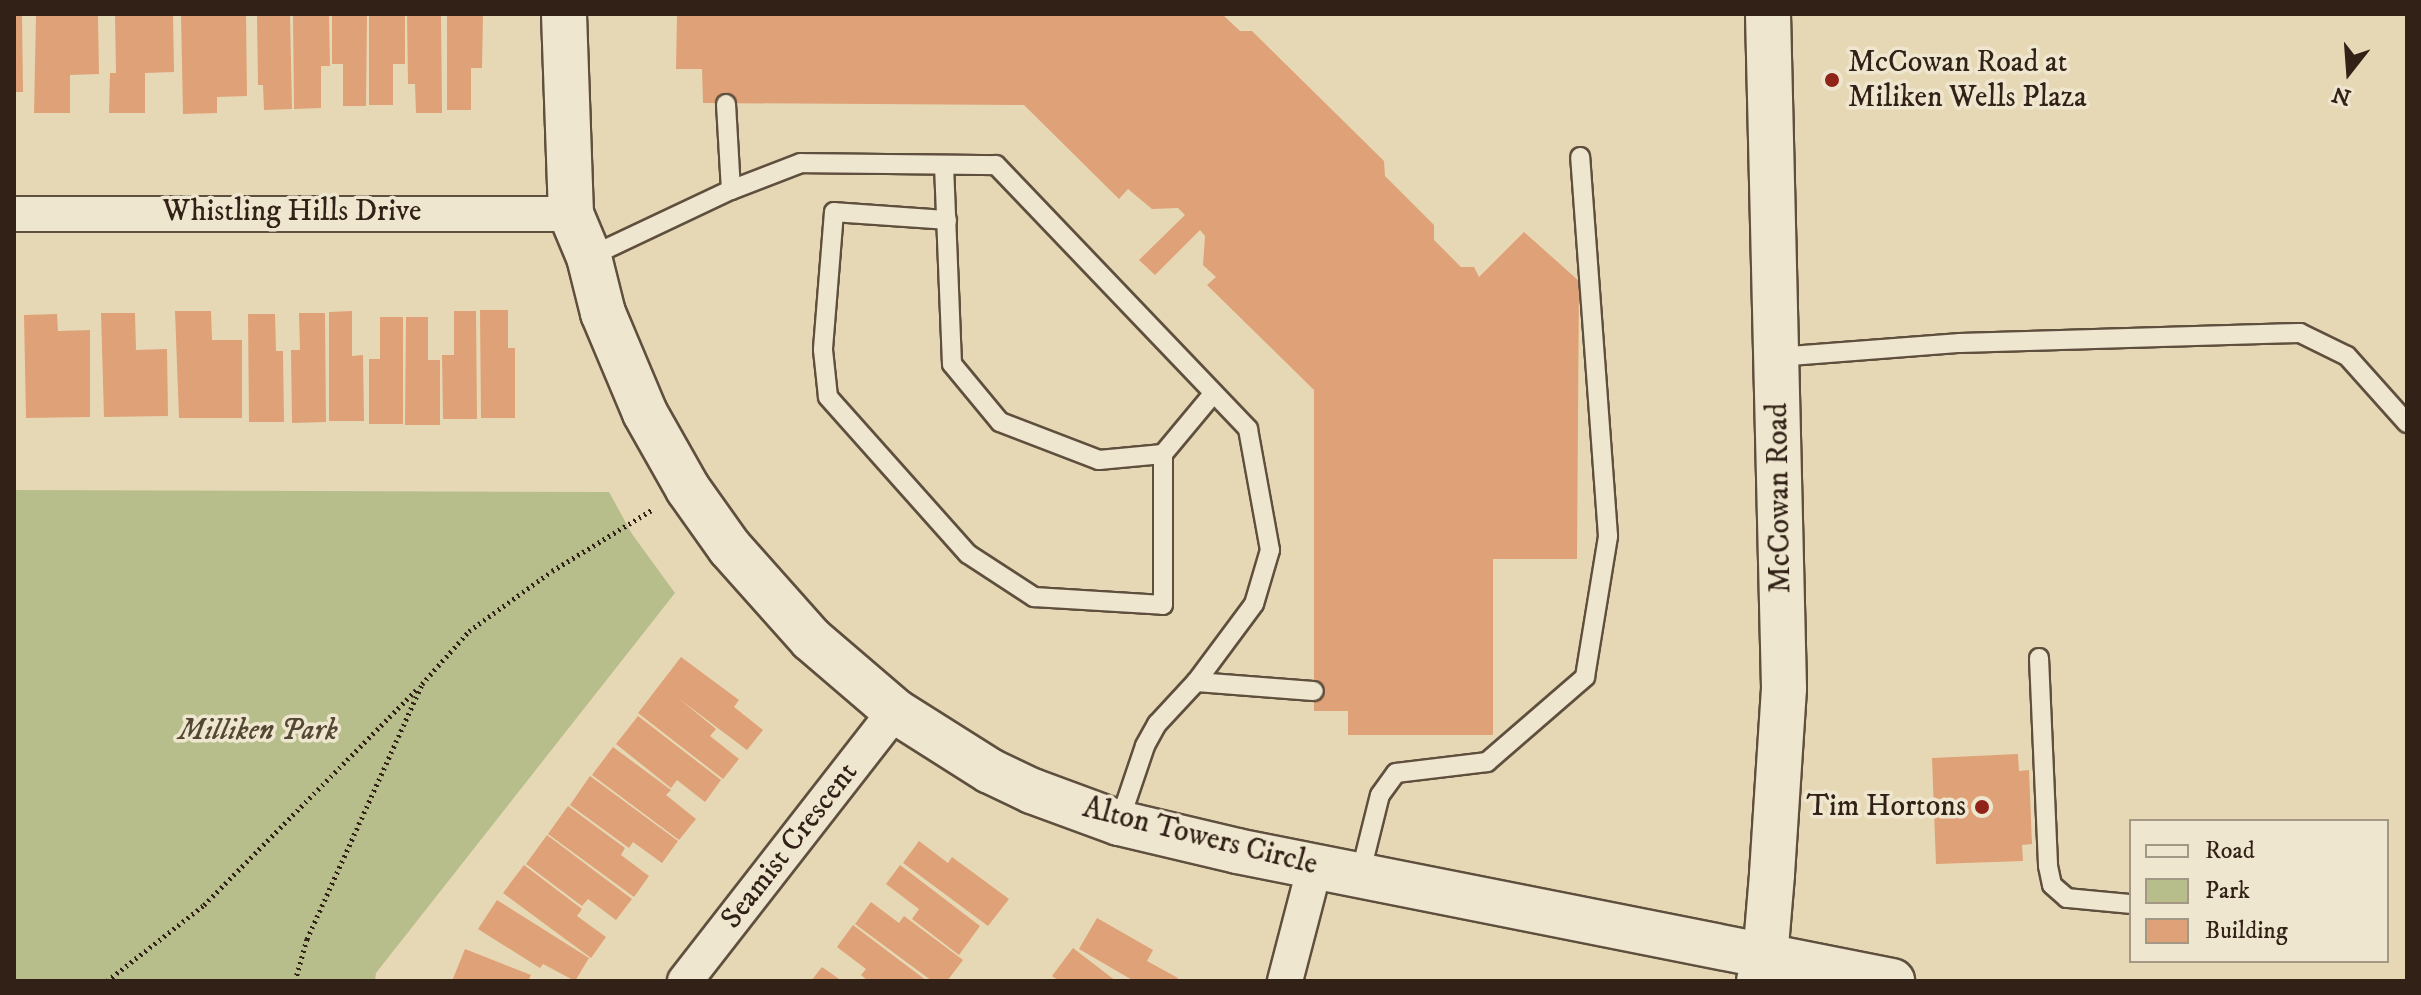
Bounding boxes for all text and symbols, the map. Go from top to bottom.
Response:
north arrow [2309,32,2389,112]
place label: McCowan Road at Miliken Wells Plaza [1848,45,2087,116]
marker: McCowan Road at Miliken Wells Plaza [1823,71,1841,89]
text: N [2329,80,2354,111]
street label: Whistling Hills Drive [162,194,422,230]
street label: McCowan Road [1760,402,1800,594]
park label: Milliken Park [178,713,338,749]
street label: Seamist Crescent [714,756,866,936]
place label: Tim Hortons [1806,789,1966,825]
street label: Alton Towers Circle [1079,790,1321,884]
marker: Tim Hortons [1973,798,1991,816]
legend [2129,819,2389,963]
text: Road [2205,836,2255,866]
text: Park [2205,876,2250,906]
text: Building [2205,916,2288,946]

